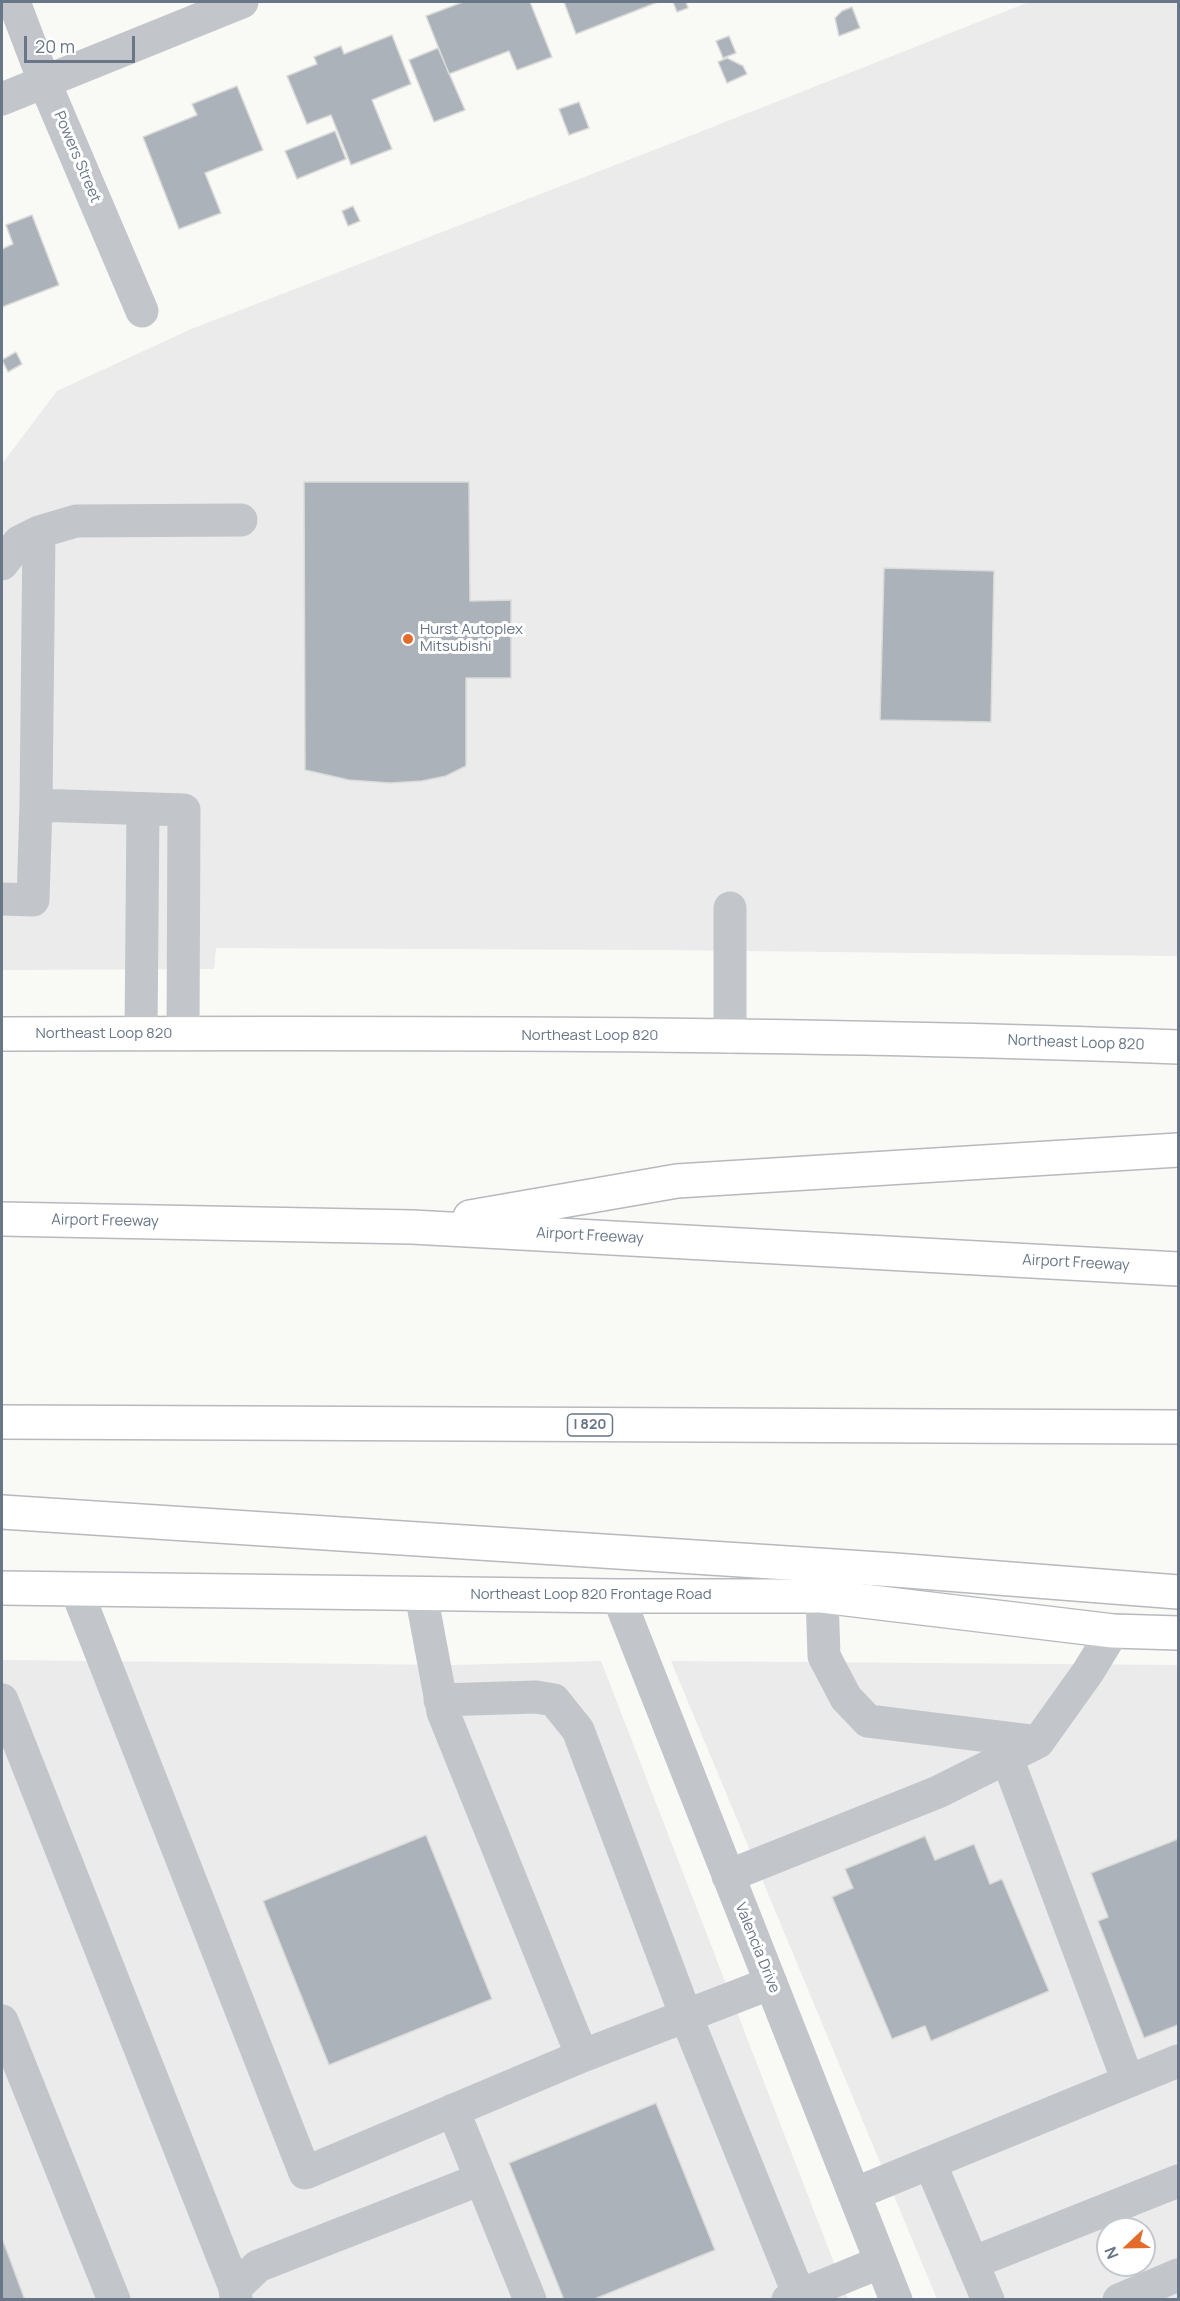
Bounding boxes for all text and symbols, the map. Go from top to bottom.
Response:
scale bar [27,24,138,62]
text: 20 m [35,34,75,58]
street label: Powers Street [50,109,104,205]
place label: Hurst Autoplex Mitsubishi [420,621,523,656]
marker: Hurst Autoplex Mitsubishi [401,632,415,646]
street label: Northeast Loop 820 [36,1025,172,1043]
street label: Northeast Loop 820 [522,1027,658,1045]
street label: Northeast Loop 820 [1007,1032,1145,1054]
street label: Airport Freeway [51,1211,159,1231]
street label: Airport Freeway [536,1224,644,1248]
street label: Airport Freeway [1022,1251,1130,1275]
road number: I 820 [568,1414,612,1436]
street label: Northeast Loop 820 Frontage Road [470,1586,712,1604]
street label: Valencia Drive [731,1900,783,1996]
north arrow [1096,2217,1156,2277]
text: N [1099,2244,1124,2262]

